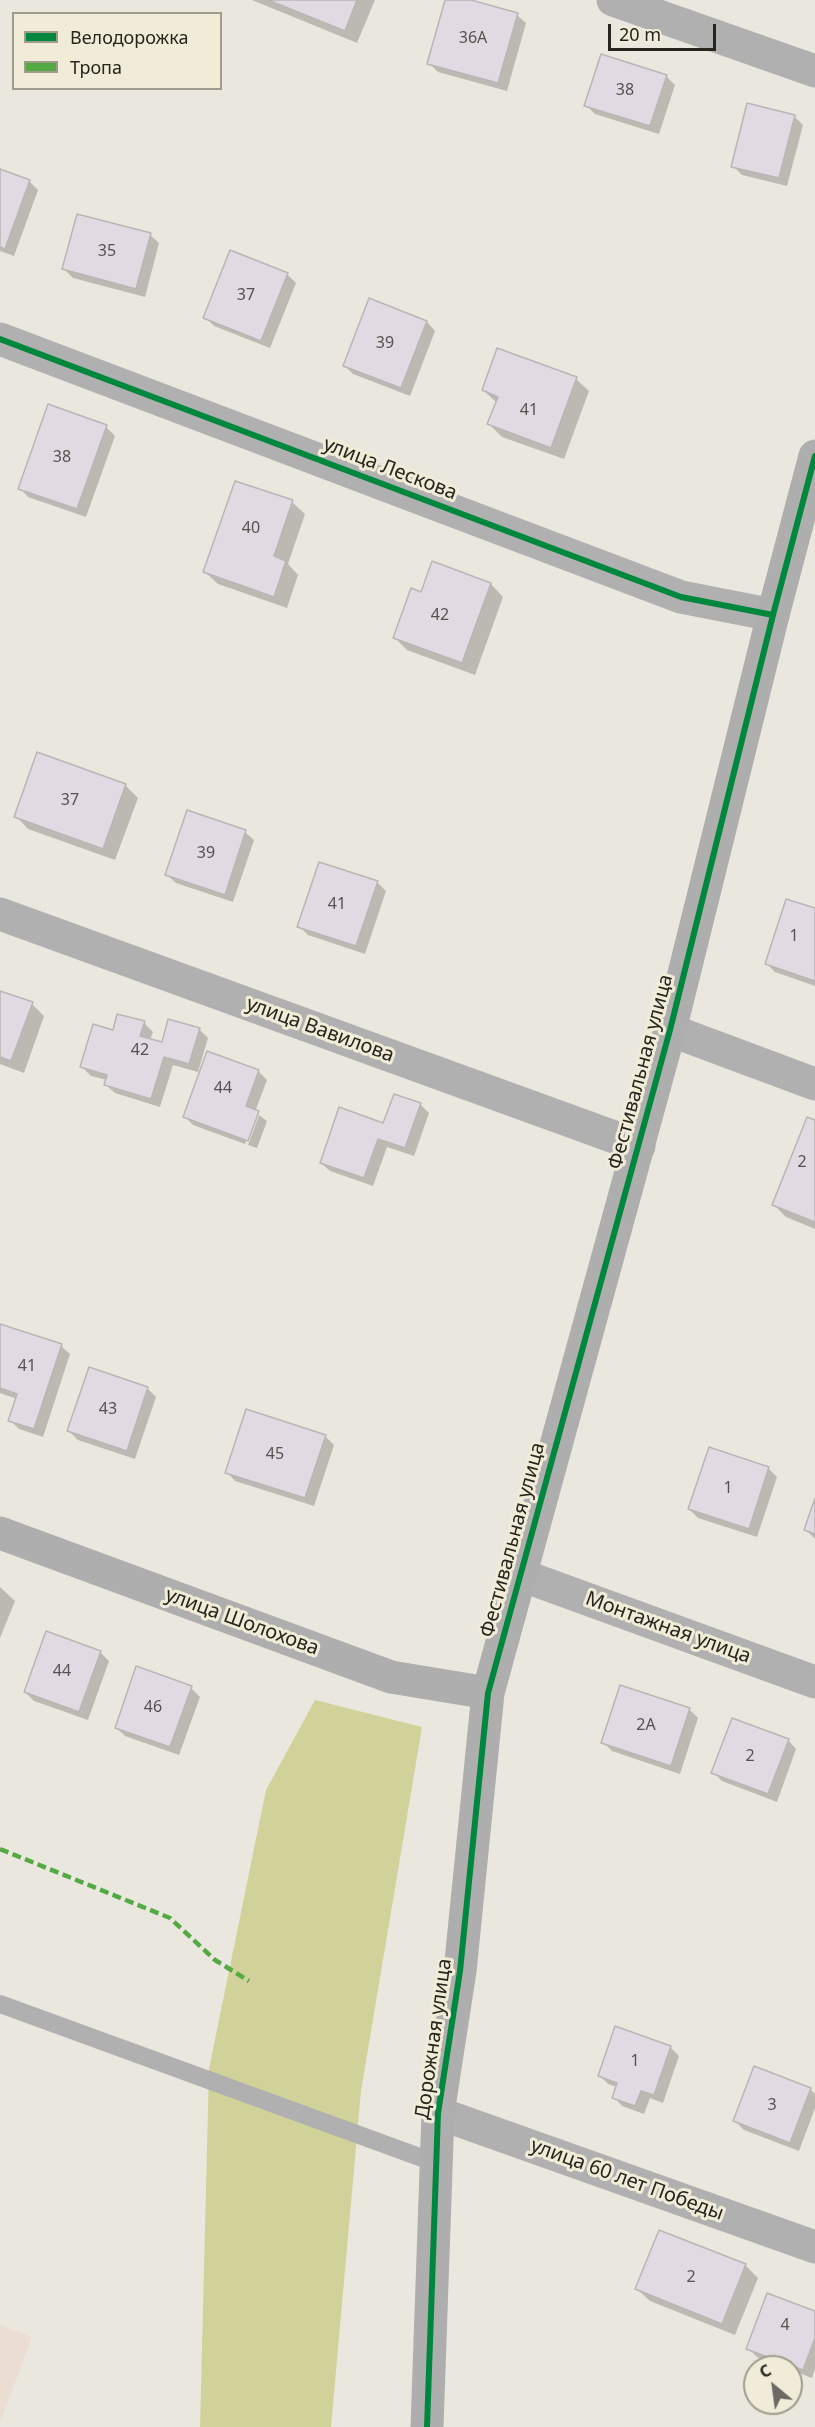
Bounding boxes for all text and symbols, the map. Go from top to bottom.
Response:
legend [12,12,222,90]
scale bar [611,12,719,50]
text: 20 m [619,22,661,46]
text: Велодорожка [70,25,188,49]
house number: 36А [459,28,487,48]
text: Тропа [70,55,122,79]
house number: 38 [616,80,634,100]
house number: 35 [98,241,116,261]
house number: 37 [237,285,255,305]
house number: 39 [376,333,394,353]
house number: 41 [520,400,538,420]
street label: улица Лескова [320,432,460,506]
house number: 38 [53,447,71,467]
house number: 40 [242,518,260,538]
house number: 42 [431,605,449,625]
house number: 37 [61,790,79,810]
house number: 39 [197,843,215,863]
house number: 41 [328,894,346,914]
house number: 1 [789,926,799,946]
street label: Фестивальная улица [603,972,679,1172]
street label: улица Вавилова [243,992,397,1068]
house number: 42 [131,1040,149,1060]
house number: 44 [214,1078,232,1098]
house number: 2 [797,1152,807,1172]
house number: 41 [18,1356,36,1376]
house number: 43 [99,1399,117,1419]
street label: Фестивальная улица [475,1440,551,1640]
house number: 45 [266,1444,284,1464]
house number: 1 [723,1478,733,1498]
street label: улица Шолохова [162,1583,322,1661]
street label: Монтажная улица [582,1587,754,1669]
house number: 44 [53,1661,71,1681]
house number: 46 [144,1697,162,1717]
house number: 2А [636,1715,656,1735]
house number: 2 [745,1746,755,1766]
street label: Дорожная улица [411,1957,457,2121]
house number: 1 [630,2051,640,2071]
house number: 3 [767,2095,777,2115]
street label: улица 60 лет Победы [527,2134,727,2226]
house number: 2 [686,2267,696,2287]
house number: 4 [780,2315,790,2335]
north arrow [743,2355,803,2415]
text: С [755,2359,775,2383]

